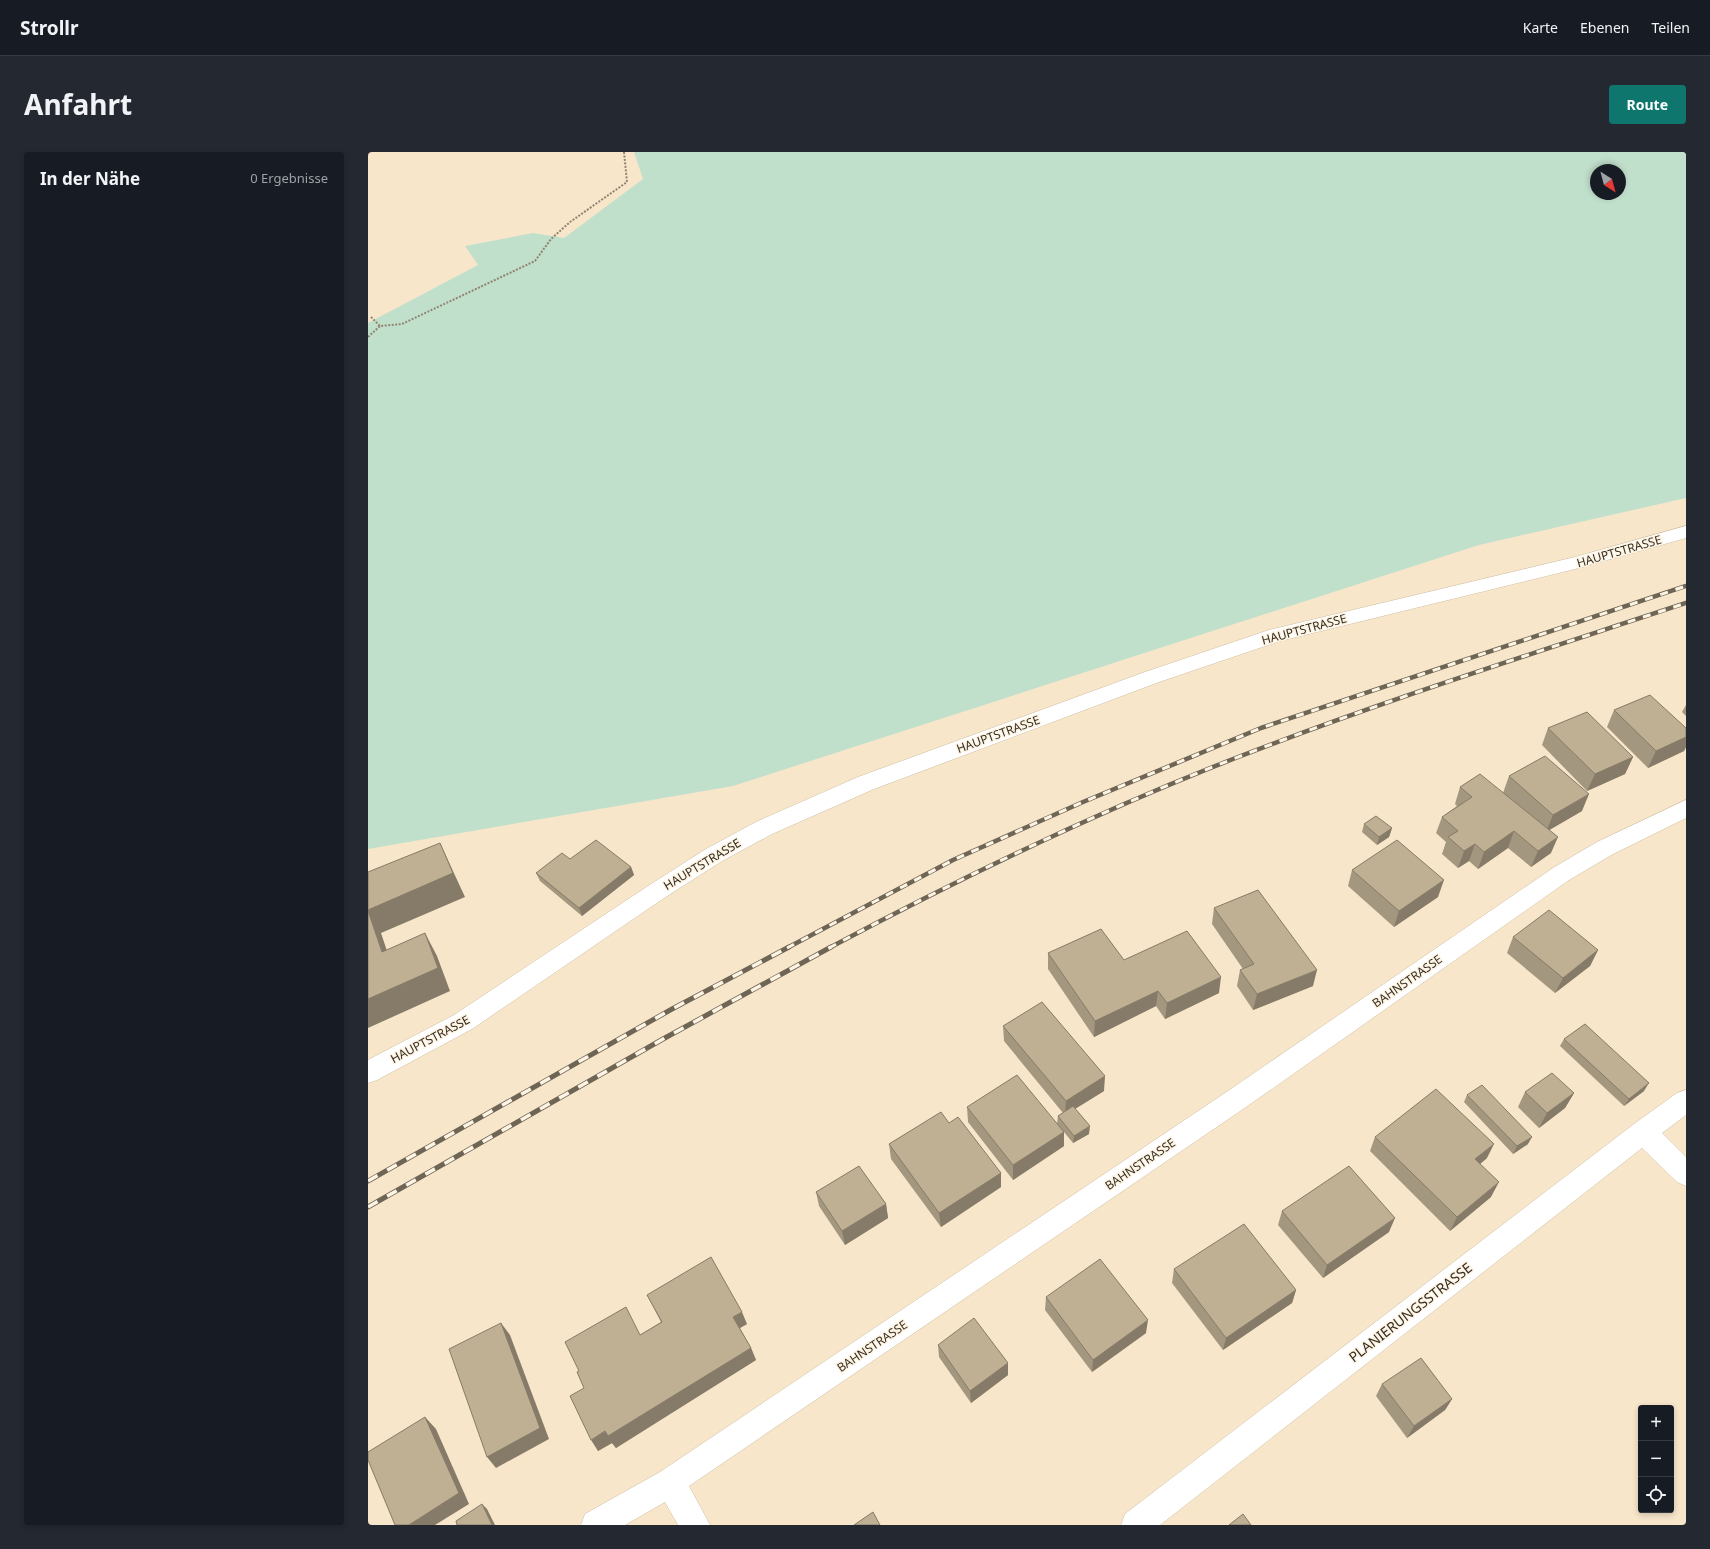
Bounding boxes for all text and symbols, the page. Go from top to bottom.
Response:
text: Strollr [20,15,79,41]
text: Karte [1523,18,1558,37]
text: Ebenen [1580,18,1630,37]
text: Teilen [1652,18,1690,37]
text: Anfahrt [24,85,132,123]
button: Route [1609,85,1686,124]
north arrow [1590,164,1626,200]
text: In der Nähe [40,167,140,190]
text: 0 Ergebnisse [250,169,328,187]
street label: HAUPTSTRASSE [1575,531,1663,571]
street label: HAUPTSTRASSE [1260,609,1348,649]
street label: HAUPTSTRASSE [954,711,1042,757]
street label: HAUPTSTRASSE [660,834,744,894]
street label: BAHNSTRASSE [1369,951,1445,1011]
street label: HAUPTSTRASSE [387,1011,473,1067]
street label: BAHNSTRASSE [1101,1134,1179,1194]
street label: PLANIERUNGSSTRASSE [1344,1258,1476,1366]
street label: BAHNSTRASSE [833,1316,911,1376]
map controls [1638,1405,1674,1513]
button: + [1638,1405,1674,1441]
button: − [1638,1441,1674,1477]
button: locate [1638,1477,1674,1513]

